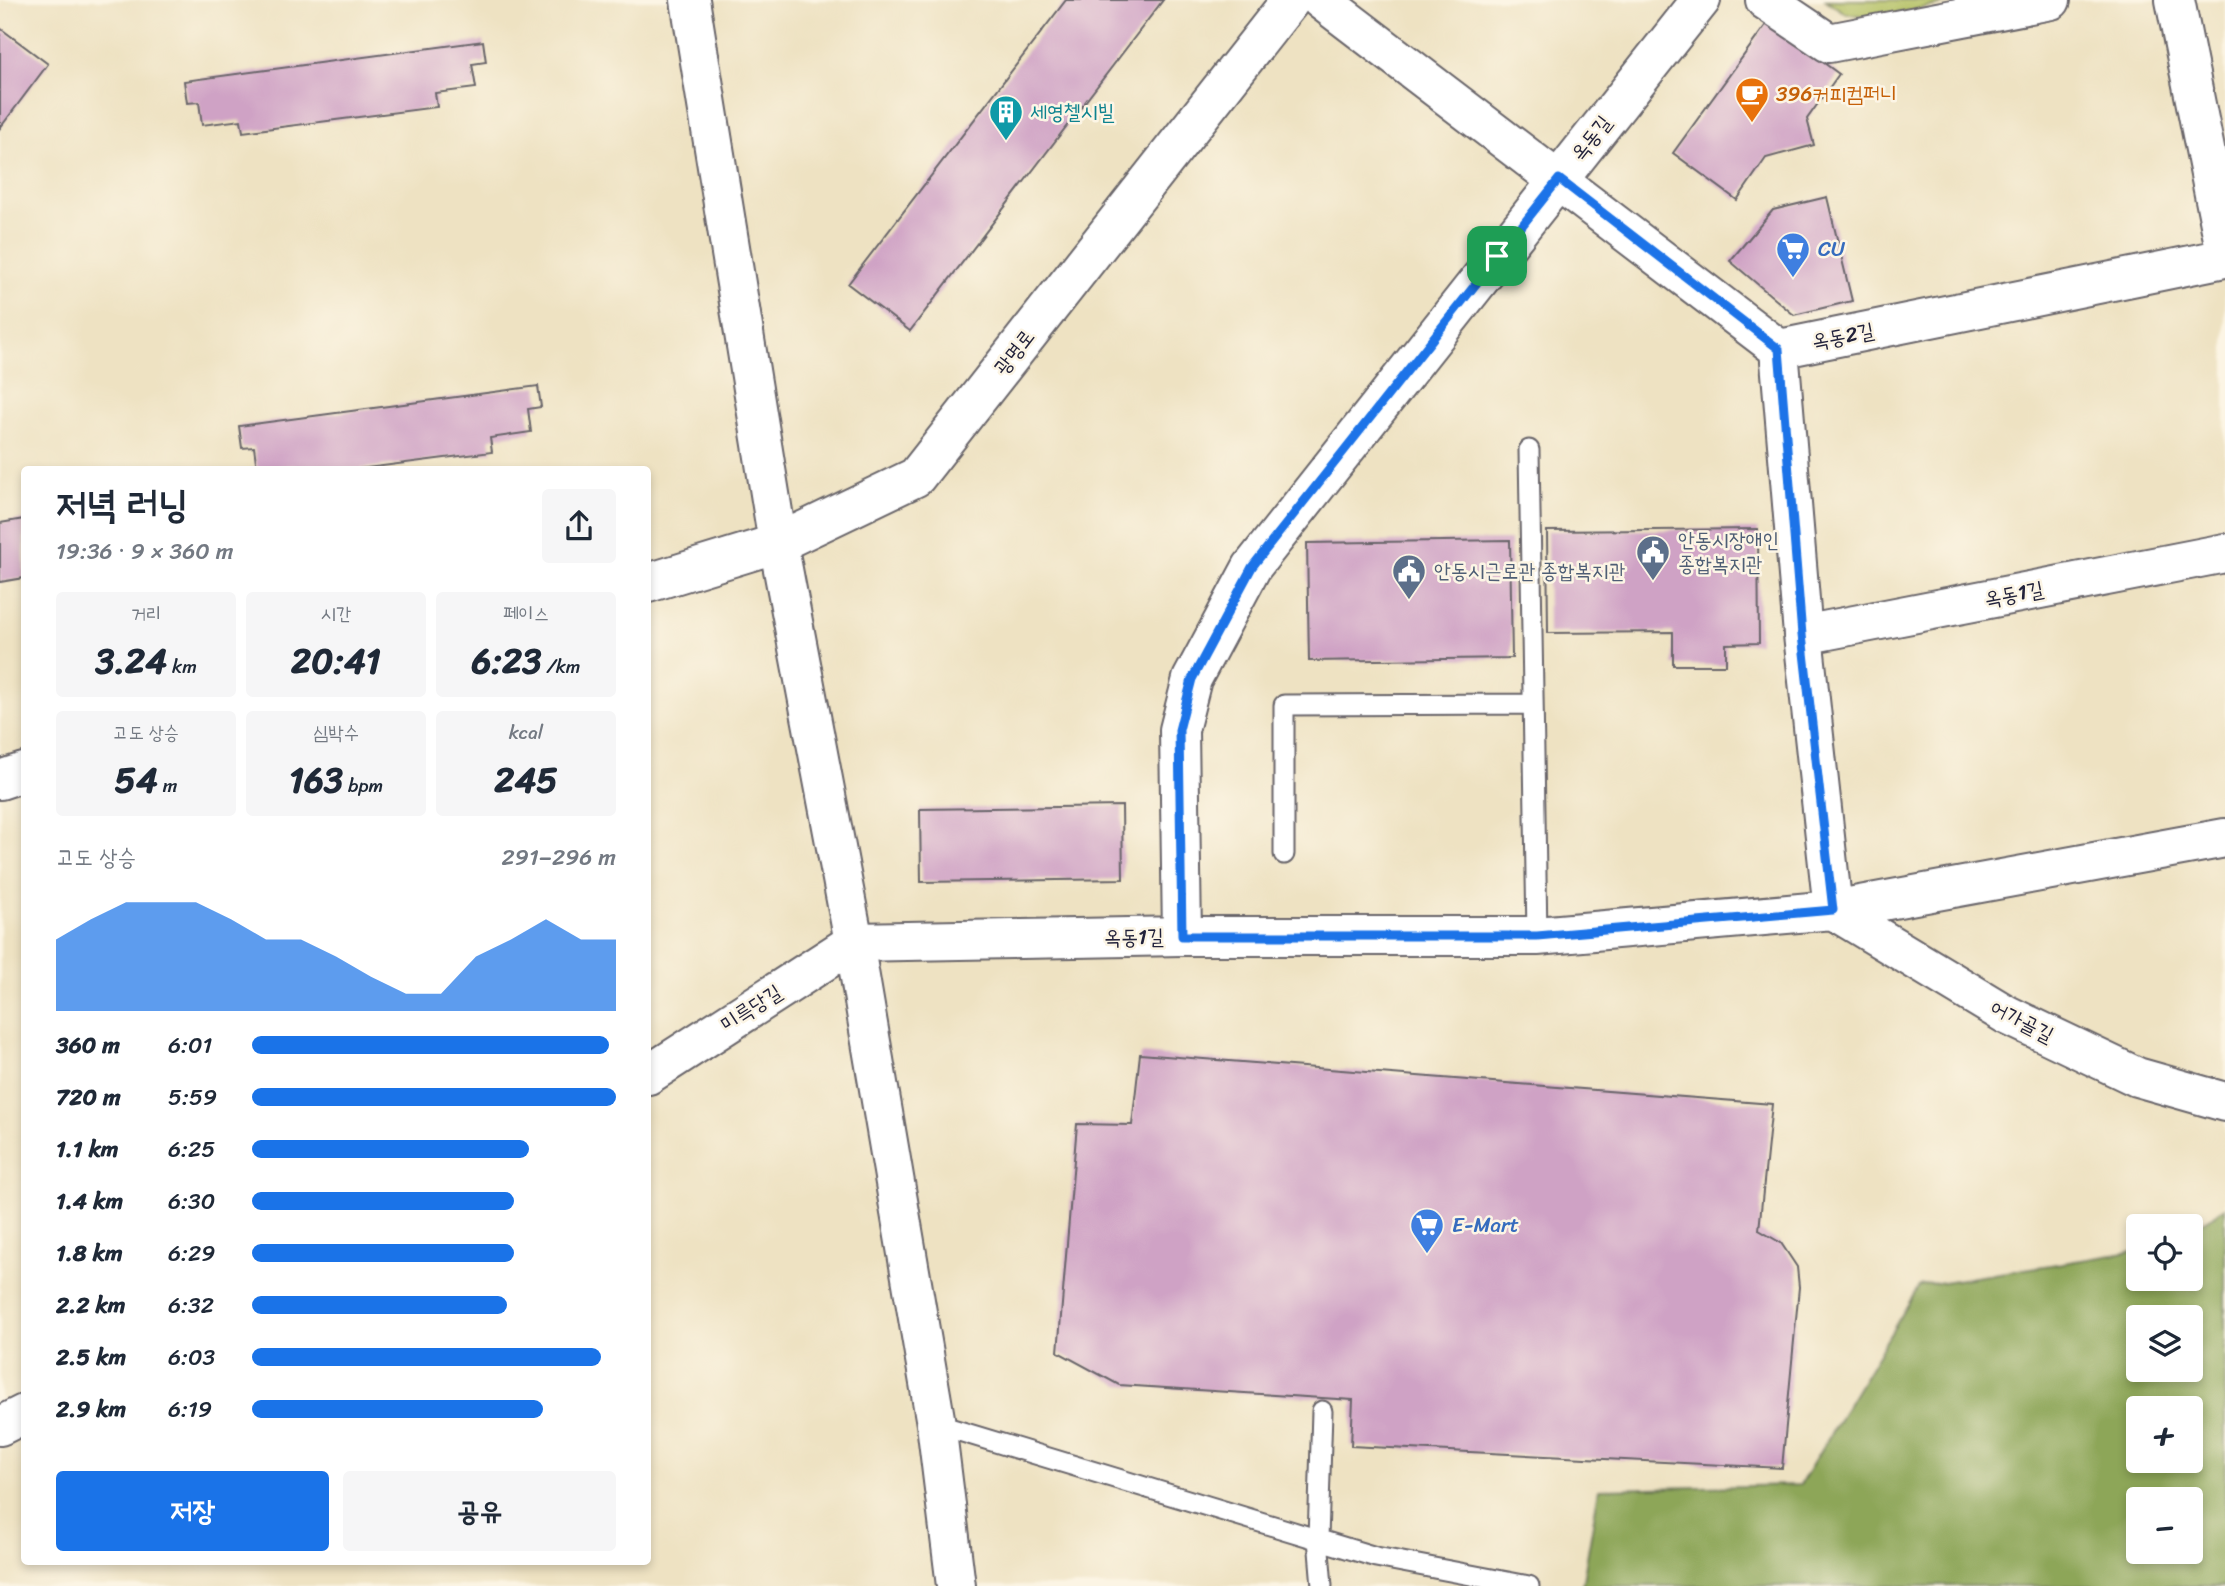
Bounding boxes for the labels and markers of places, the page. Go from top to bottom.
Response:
cafe icon: 396커피컴퍼니 [1733,75,1771,124]
place label: 396커피컴퍼니 [1776,75,1897,113]
building icon: 세영첼시빌 [987,93,1025,142]
place label: 세영첼시빌 [1030,93,1115,131]
pin [1467,226,1527,286]
supermarket icon: CU [1774,230,1812,279]
place label: CU [1818,230,1846,268]
place label: 안동시장애인 종합복지관 [1678,521,1779,583]
public building icon: 안동시장애인 종합복지관 [1634,533,1672,582]
public building icon: 안동시근로관 종합복지관 [1390,552,1428,601]
place label: 안동시근로관 종합복지관 [1434,552,1625,590]
supermarket icon: E-Mart [1408,1206,1446,1255]
place label: E-Mart [1452,1206,1519,1244]

